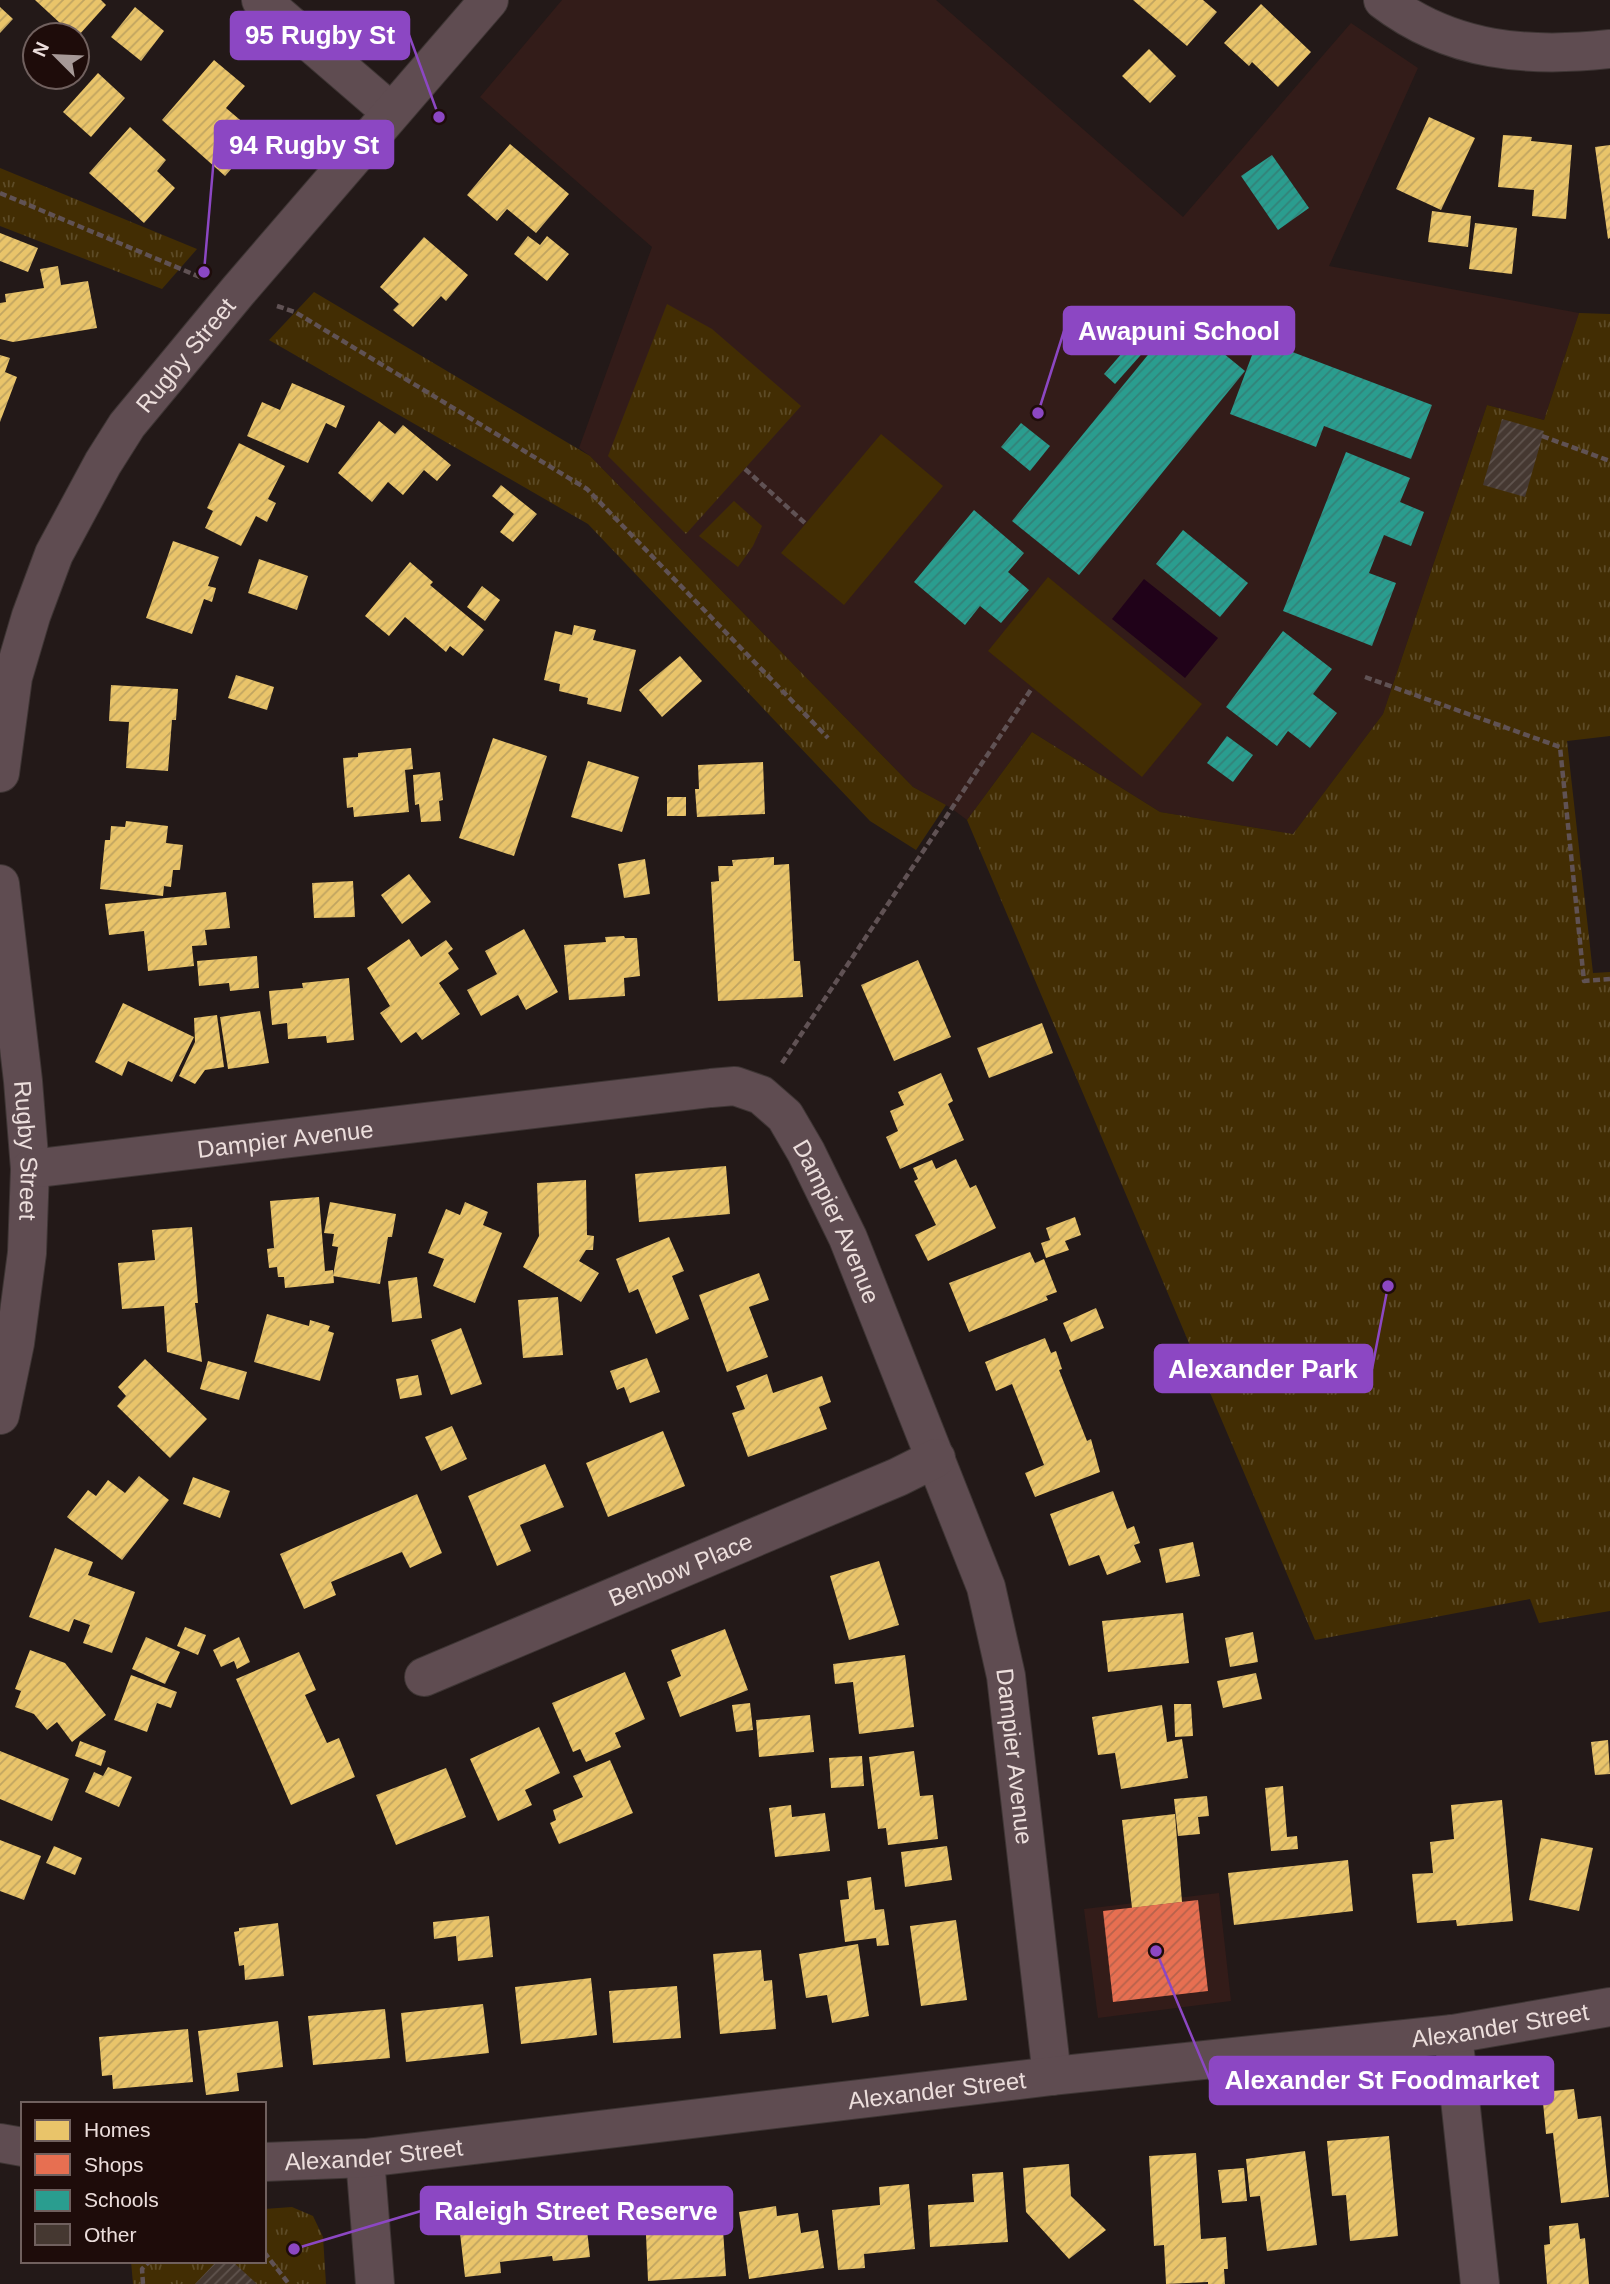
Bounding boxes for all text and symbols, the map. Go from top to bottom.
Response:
callout: 95 Rugby St [231,12,409,59]
text: 95 Rugby St [245,20,395,50]
north arrow [21,21,91,91]
text: N [29,39,53,60]
callout: 94 Rugby St [215,121,393,168]
text: 94 Rugby St [229,130,379,160]
street label: Rugby Street [130,292,240,417]
callout: Awapuni School [1064,307,1294,354]
text: Awapuni School [1078,316,1280,346]
street label: Rugby Street [10,1080,44,1221]
street label: Dampier Avenue [196,1115,375,1163]
street label: Dampier Avenue [788,1134,886,1307]
callout: Alexander Park [1155,1345,1372,1392]
text: Alexander Park [1168,1354,1358,1384]
street label: Benbow Place [604,1527,756,1611]
street label: Dampier Avenue [992,1667,1039,1846]
street label: Alexander Street [1410,1997,1591,2052]
callout: Alexander St Foodmarket [1210,2057,1553,2104]
text: Alexander St Foodmarket [1225,2065,1540,2095]
street label: Alexander Street [846,2066,1028,2114]
legend [21,2102,266,2263]
text: Homes [84,2118,151,2141]
street label: Alexander Street [284,2133,465,2175]
text: Shops [84,2153,144,2176]
callout: Raleigh Street Reserve [421,2187,732,2234]
text: Schools [84,2188,159,2211]
text: Raleigh Street Reserve [434,2196,718,2226]
text: Other [84,2223,137,2246]

